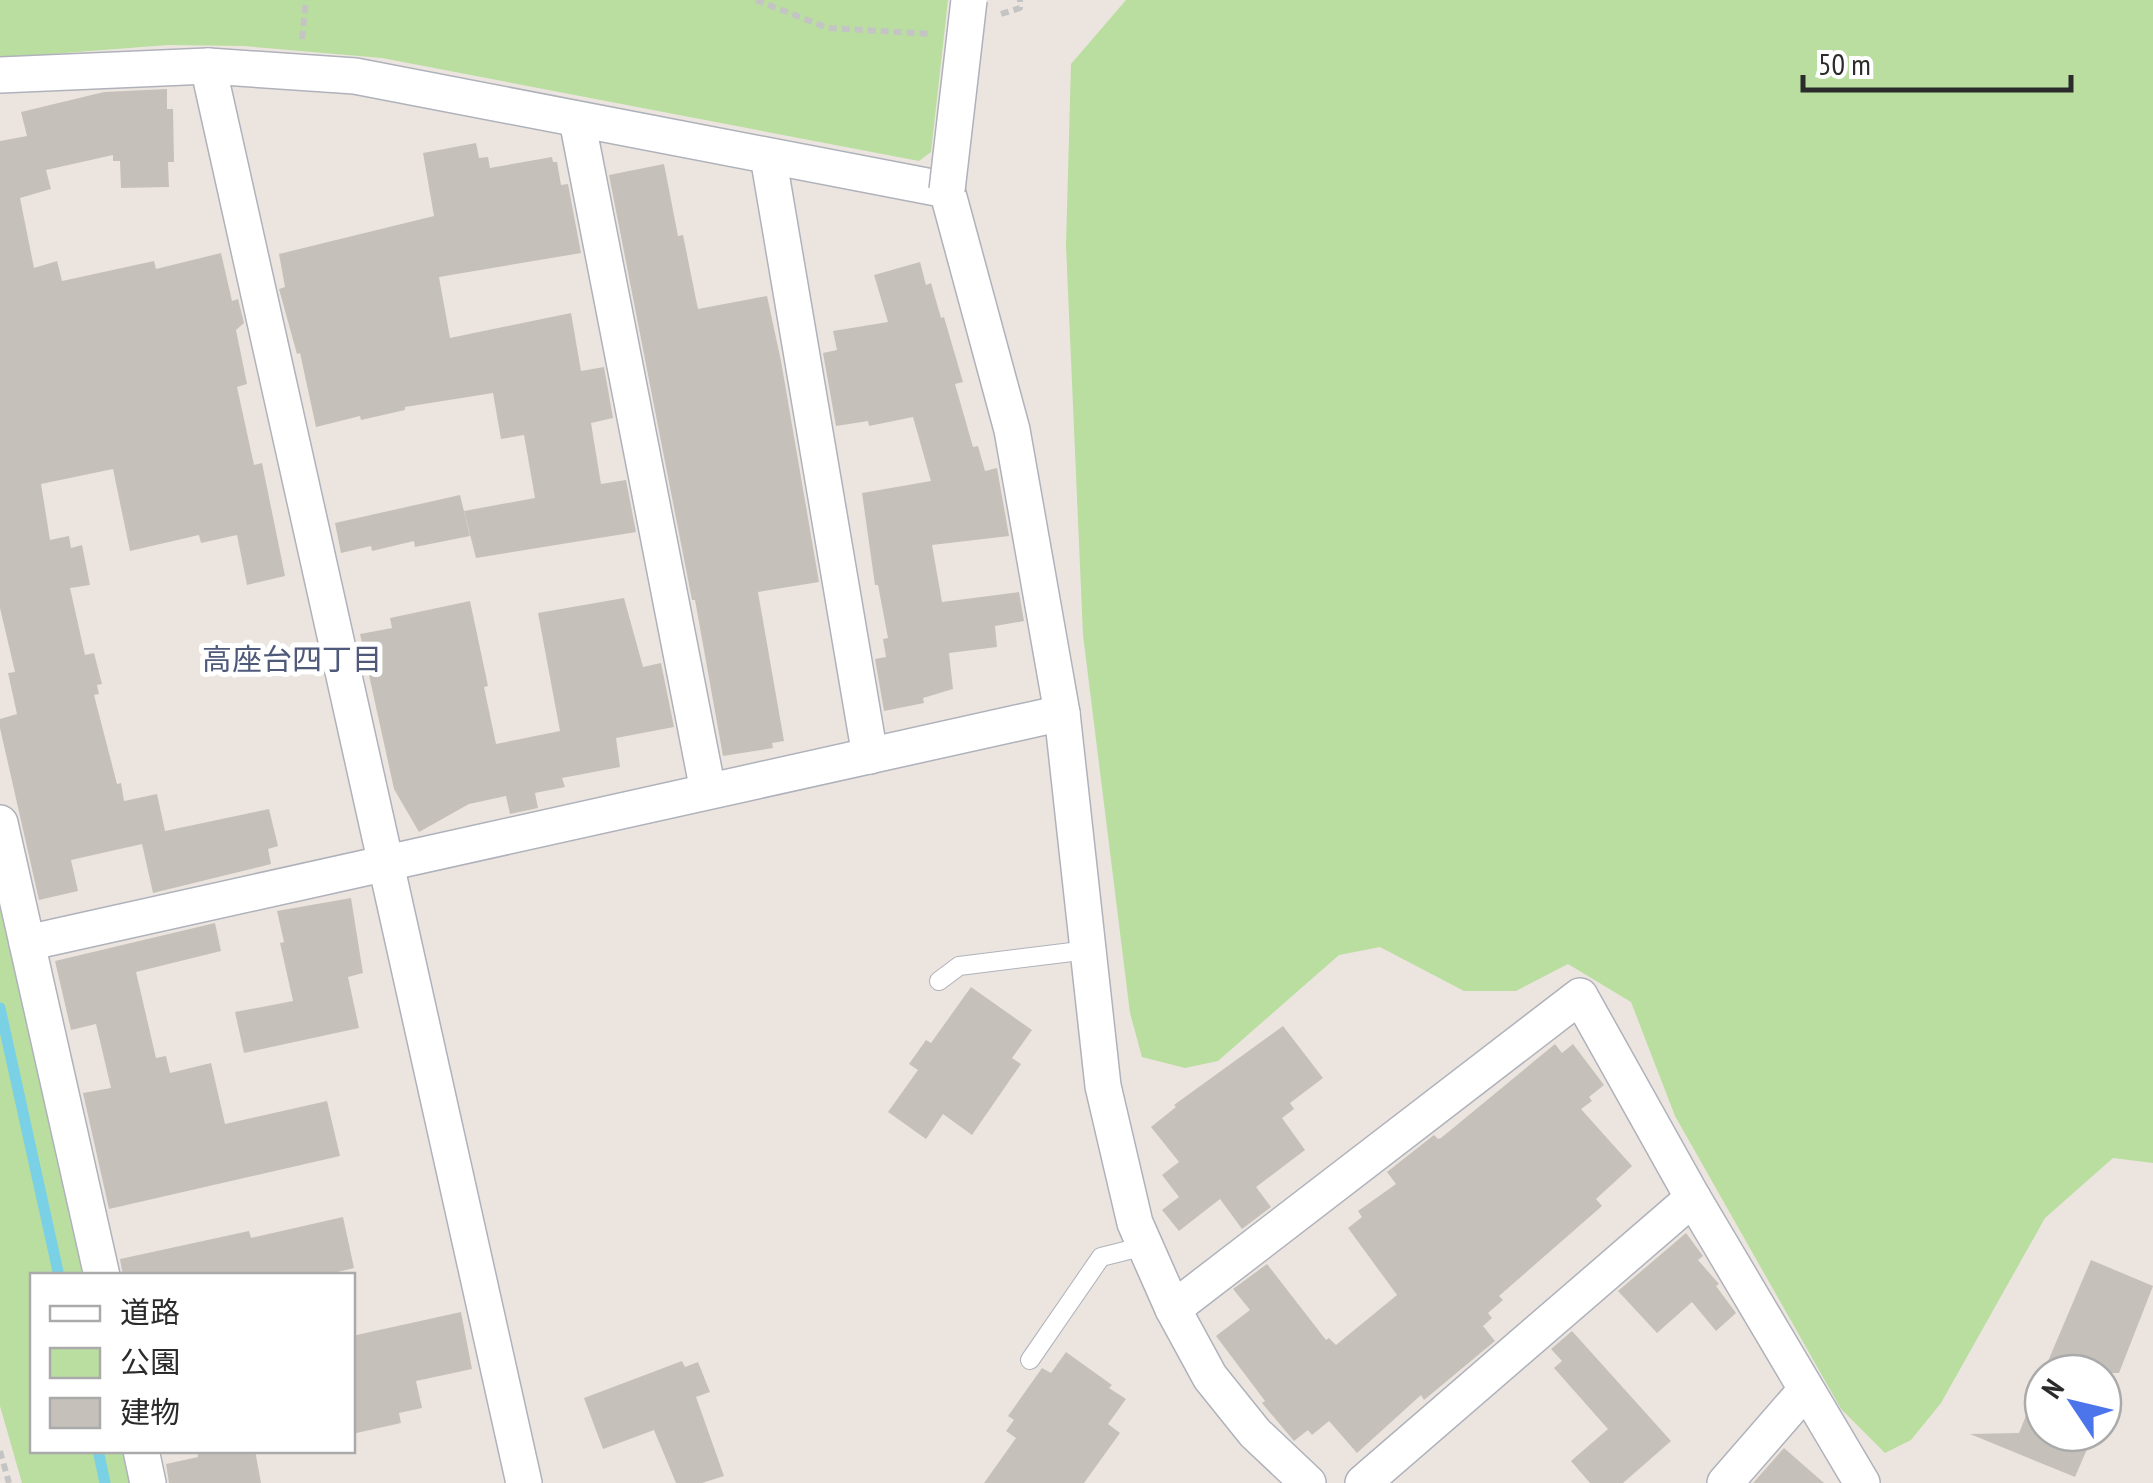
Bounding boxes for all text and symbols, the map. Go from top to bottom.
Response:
scale bar [1803,30,2070,92]
text: 50 m [1818,44,1871,83]
district label: 高座台四丁目 [202,639,382,678]
legend [30,1273,355,1453]
text: 道路 [120,1292,180,1331]
text: 公園 [120,1342,180,1381]
north arrow [2023,1353,2123,1453]
text: N [2033,1372,2072,1405]
text: 建物 [120,1392,180,1431]

